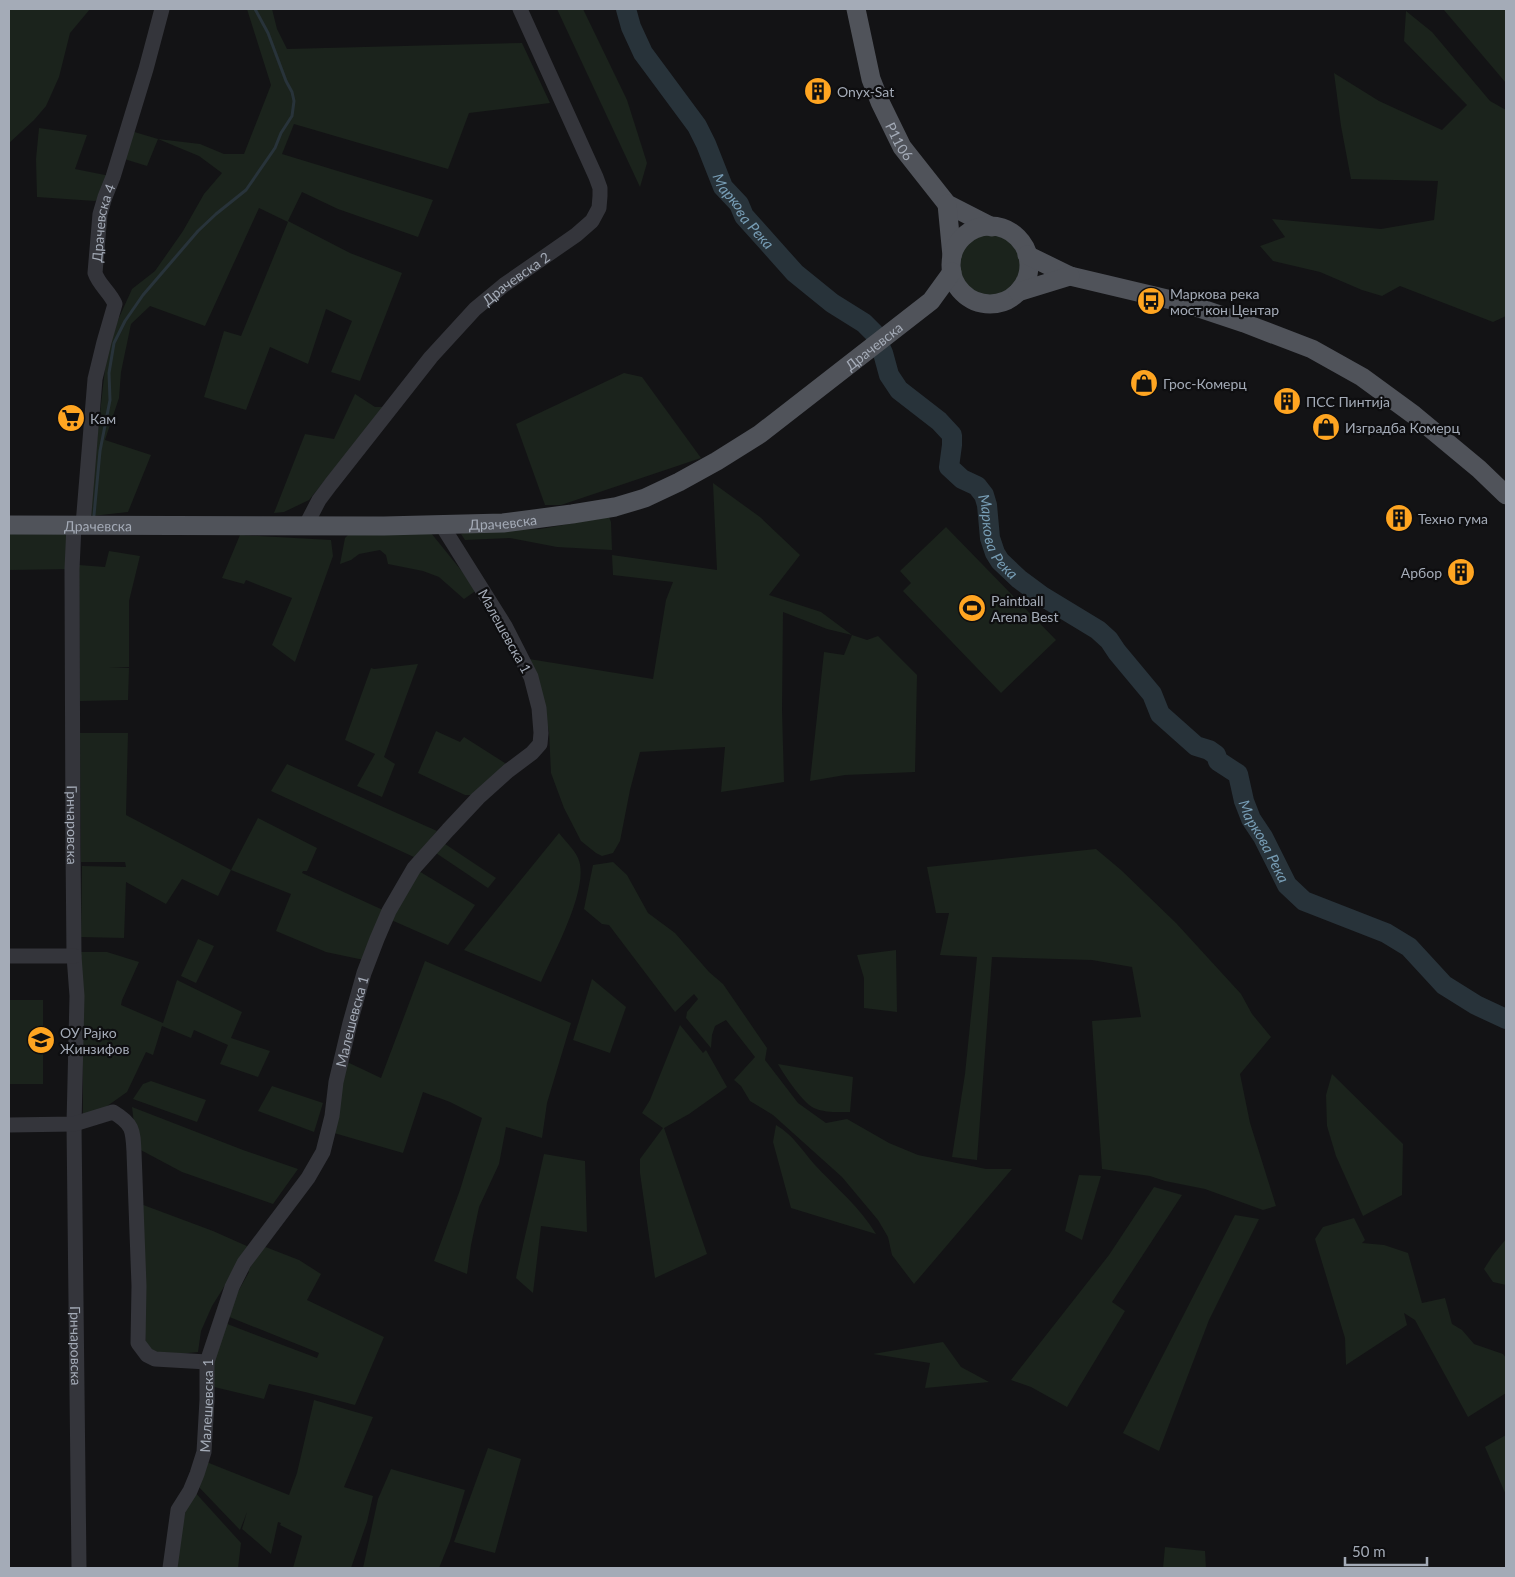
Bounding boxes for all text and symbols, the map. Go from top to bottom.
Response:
building icon: Onyx-Sat [803,76,833,106]
place label: Onyx-Sat [837,83,894,100]
street label: P1106 [883,119,917,163]
water label: Маркова Река [709,171,778,253]
street label: Драчевска 4 [87,181,118,263]
street label: Драчевска 2 [478,248,553,308]
place label: Маркова река мост кон Центар [1170,285,1279,318]
bus stop icon: Маркова река мост кон Центар [1136,286,1166,316]
street label: Драчевска [841,318,906,373]
shop icon: Грос-Комерц [1129,368,1159,398]
place label: Грос-Комерц [1163,375,1247,392]
building icon: ПСС Пинтија [1272,386,1302,416]
place label: ПСС Пинтија [1306,393,1390,410]
supermarket icon: Кам [56,403,86,433]
place label: Кам [90,410,116,427]
shop icon: Изградба Комерц [1311,412,1341,442]
place label: Изградба Комерц [1345,419,1460,436]
water label: Маркова Река [975,492,1022,583]
building icon: Техно гума [1384,503,1414,533]
street label: Драчевска [469,510,538,532]
place label: Техно гума [1418,510,1488,527]
street label: Драчевска [64,517,132,534]
building icon: Арбор [1446,557,1476,587]
place label: Арбор [1401,564,1442,581]
street label: Малешевска 1 [475,586,535,676]
place label: Paintball Arena Best [991,592,1058,625]
sports icon: Paintball Arena Best [957,593,987,623]
street label: Грнчаровска [64,785,82,865]
water label: Маркова Река [1235,797,1293,886]
street label: Малешевска 1 [331,973,371,1069]
place label: ОУ Рајко Жинзифов [60,1024,130,1057]
school or university icon: ОУ Рајко Жинзифов [26,1025,56,1055]
street label: Грнчаровска [68,1306,85,1386]
street label: Малешевска 1 [195,1359,216,1453]
scale bar [1345,1534,1428,1566]
text: 50 m [1352,1542,1386,1560]

